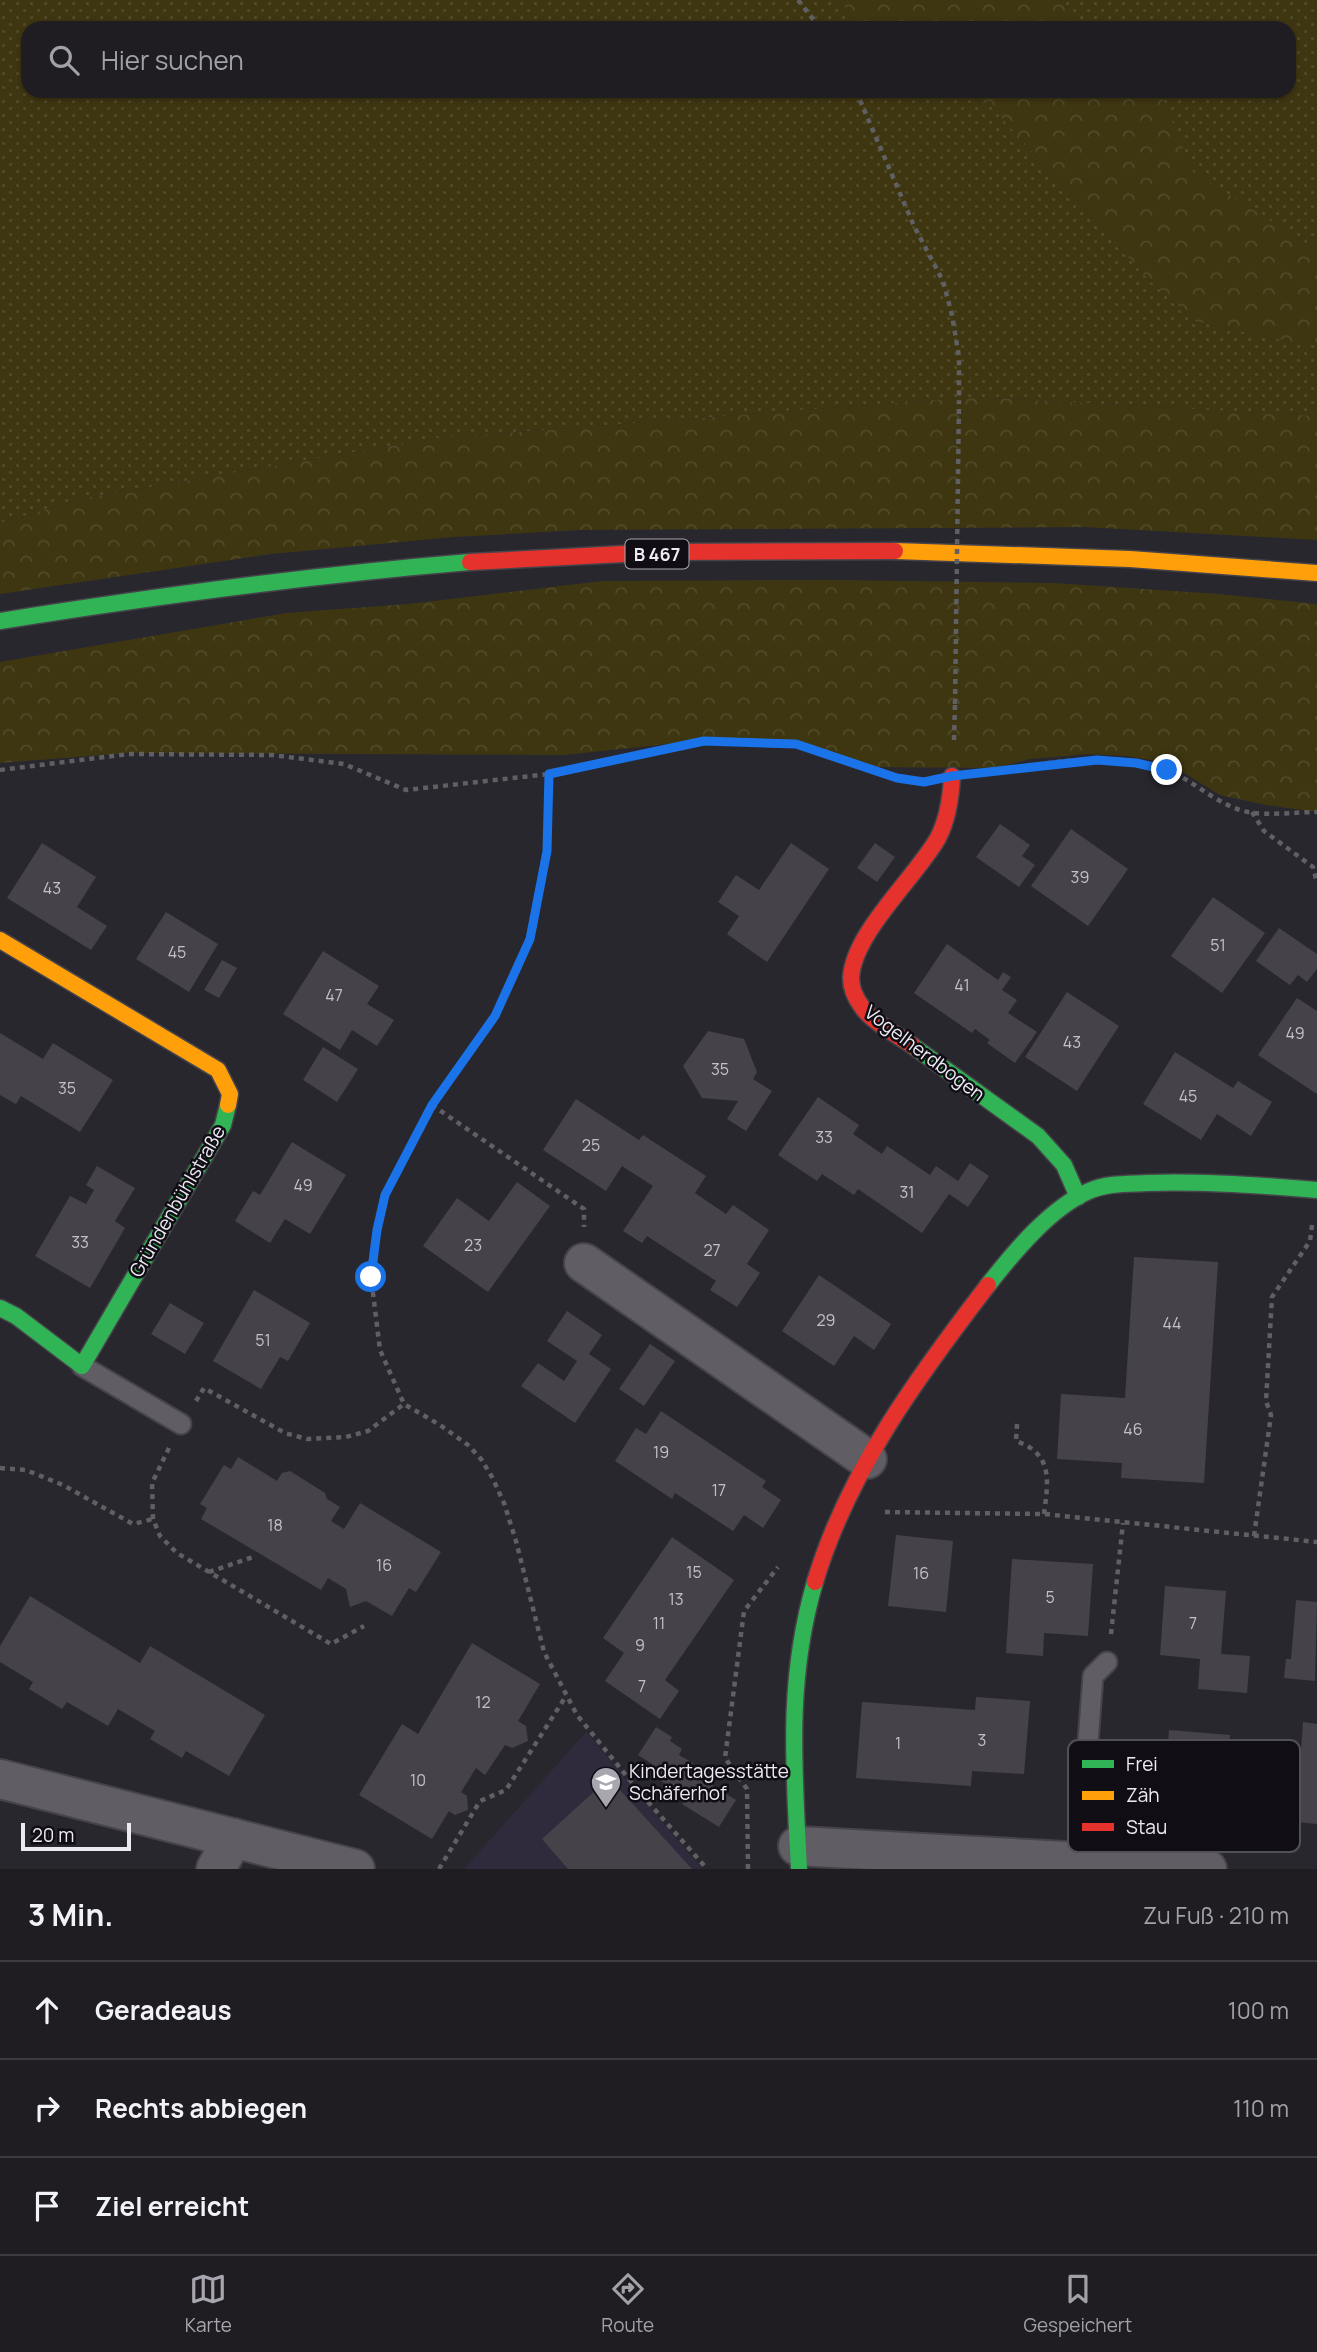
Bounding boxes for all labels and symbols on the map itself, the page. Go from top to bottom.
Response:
road number: B 467 [626,540,688,568]
route end [1151,754,1182,785]
house number: 39 [1071,866,1089,888]
house number: 43 [43,877,61,899]
house number: 51 [1210,934,1226,956]
house number: 45 [168,941,186,963]
house number: 41 [954,974,970,996]
house number: 47 [325,984,343,1006]
street label: Vogelherdbogen [859,999,991,1107]
house number: 49 [1285,1022,1305,1044]
house number: 43 [1063,1031,1081,1053]
house number: 35 [711,1058,729,1080]
house number: 35 [58,1077,76,1099]
house number: 45 [1179,1085,1197,1107]
street label: Gründenbühlstraße [123,1120,231,1282]
house number: 33 [815,1126,833,1148]
house number: 25 [582,1134,600,1156]
house number: 49 [293,1174,313,1196]
house number: 31 [899,1181,915,1203]
house number: 33 [71,1231,89,1253]
house number: 23 [464,1234,482,1256]
house number: 27 [703,1239,721,1261]
route start [355,1261,386,1292]
house number: 29 [816,1309,836,1331]
house number: 44 [1162,1312,1182,1334]
house number: 51 [255,1329,271,1351]
house number: 46 [1123,1418,1143,1440]
house number: 19 [653,1441,669,1463]
house number: 17 [712,1479,726,1501]
house number: 18 [267,1514,283,1536]
house number: 16 [376,1554,392,1576]
house number: 15 [686,1561,702,1583]
house number: 16 [913,1562,929,1584]
house number: 5 [1045,1586,1055,1608]
house number: 13 [668,1588,684,1610]
house number: 11 [653,1612,665,1634]
house number: 7 [1189,1612,1197,1634]
house number: 9 [635,1634,645,1656]
house number: 7 [638,1675,646,1697]
house number: 12 [475,1691,491,1713]
house number: 3 [978,1729,986,1751]
house number: 1 [895,1732,901,1754]
legend [1068,1740,1300,1852]
text: Frei [1126,1751,1158,1777]
place label: Kindertagesstätte Schäferhof [629,1758,789,1806]
school or university icon: Kindertagesstätte Schäferhof [589,1765,623,1809]
house number: 10 [410,1769,426,1791]
text: Zäh [1126,1782,1160,1808]
text: Stau [1126,1814,1167,1840]
scale bar [21,1820,131,1852]

